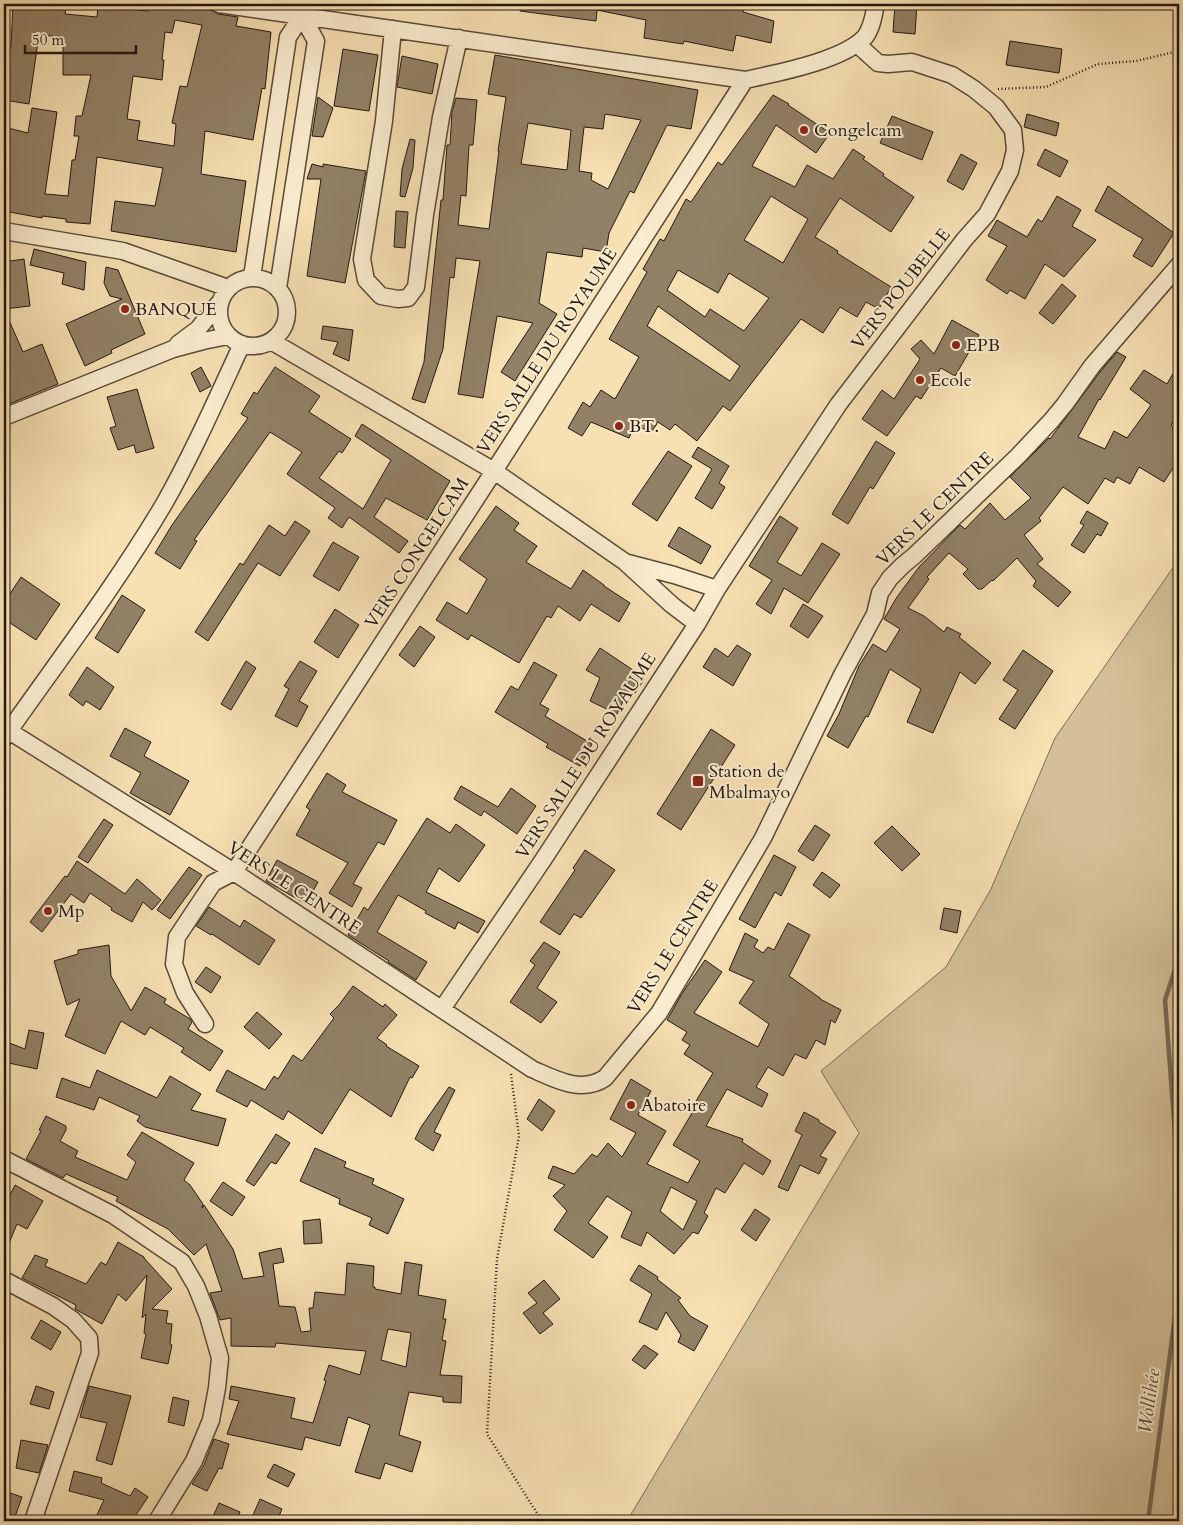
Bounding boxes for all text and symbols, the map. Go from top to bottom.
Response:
scale bar [25,22,136,54]
text: 50 m [32,30,64,50]
place label: Congelcam [814,118,903,143]
marker: Congelcam [798,124,810,136]
street label: VERS POUBELLE [846,223,956,355]
street label: VERS SALLE DU ROYAUME [471,243,623,459]
place label: BANQUE [135,297,217,322]
marker: BANQUE [119,303,131,315]
place label: EPB [966,333,1000,358]
marker: EPB [950,339,962,351]
place label: Ecole [930,368,972,393]
marker: Ecole [914,374,926,386]
place label: BT. [629,414,659,439]
marker: BT. [613,420,625,432]
street label: VERS LE CENTRE [871,446,999,572]
street label: VERS CONGELCAM [359,473,475,633]
street label: VERS SALLE DU ROYAUME [510,648,662,864]
place label: Station de Mbalmayo [709,759,790,805]
marker: Station de Mbalmayo [691,774,705,788]
street label: VERS LE CENTRE [222,835,366,941]
street label: VERS LE CENTRE [621,875,725,1019]
place label: Mp [58,899,85,924]
marker: Mp [42,905,54,917]
place label: Abatoire [641,1093,706,1118]
marker: Abatoire [625,1099,637,1111]
water label: Wollihée [1132,1367,1166,1435]

